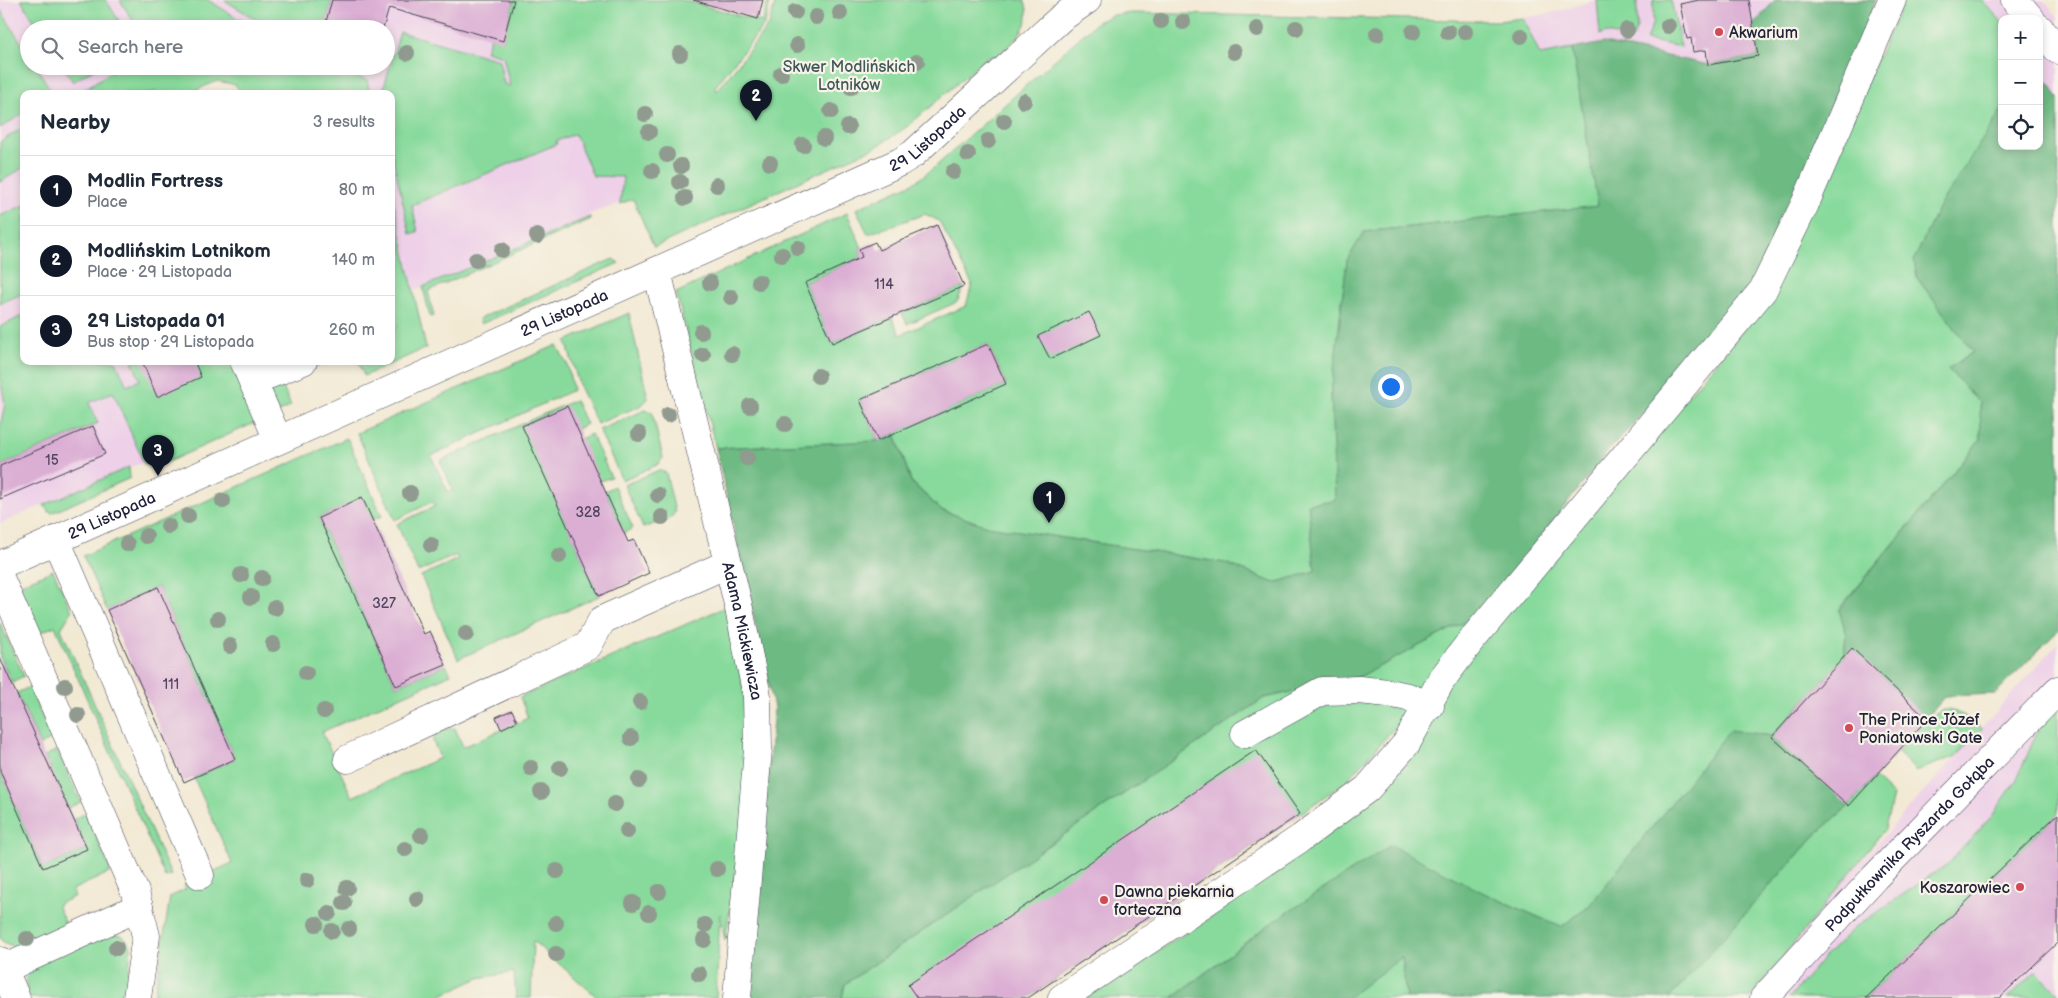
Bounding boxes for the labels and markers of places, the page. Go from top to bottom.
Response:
place label: Akwarium [1729,24,1798,43]
marker: Akwarium [1713,26,1725,38]
pin: 2 [740,80,772,121]
pin: 3 [142,435,174,476]
pin: 1 [1033,482,1065,523]
place label: The Prince Józef Poniatowski Gate [1859,711,1983,748]
marker: The Prince Józef Poniatowski Gate [1843,722,1855,734]
place label: Koszarowiec [1919,879,2010,898]
marker: Koszarowiec [2014,881,2026,893]
place label: Dawna piekarnia forteczna [1114,883,1234,920]
marker: Dawna piekarnia forteczna [1098,894,1110,906]

